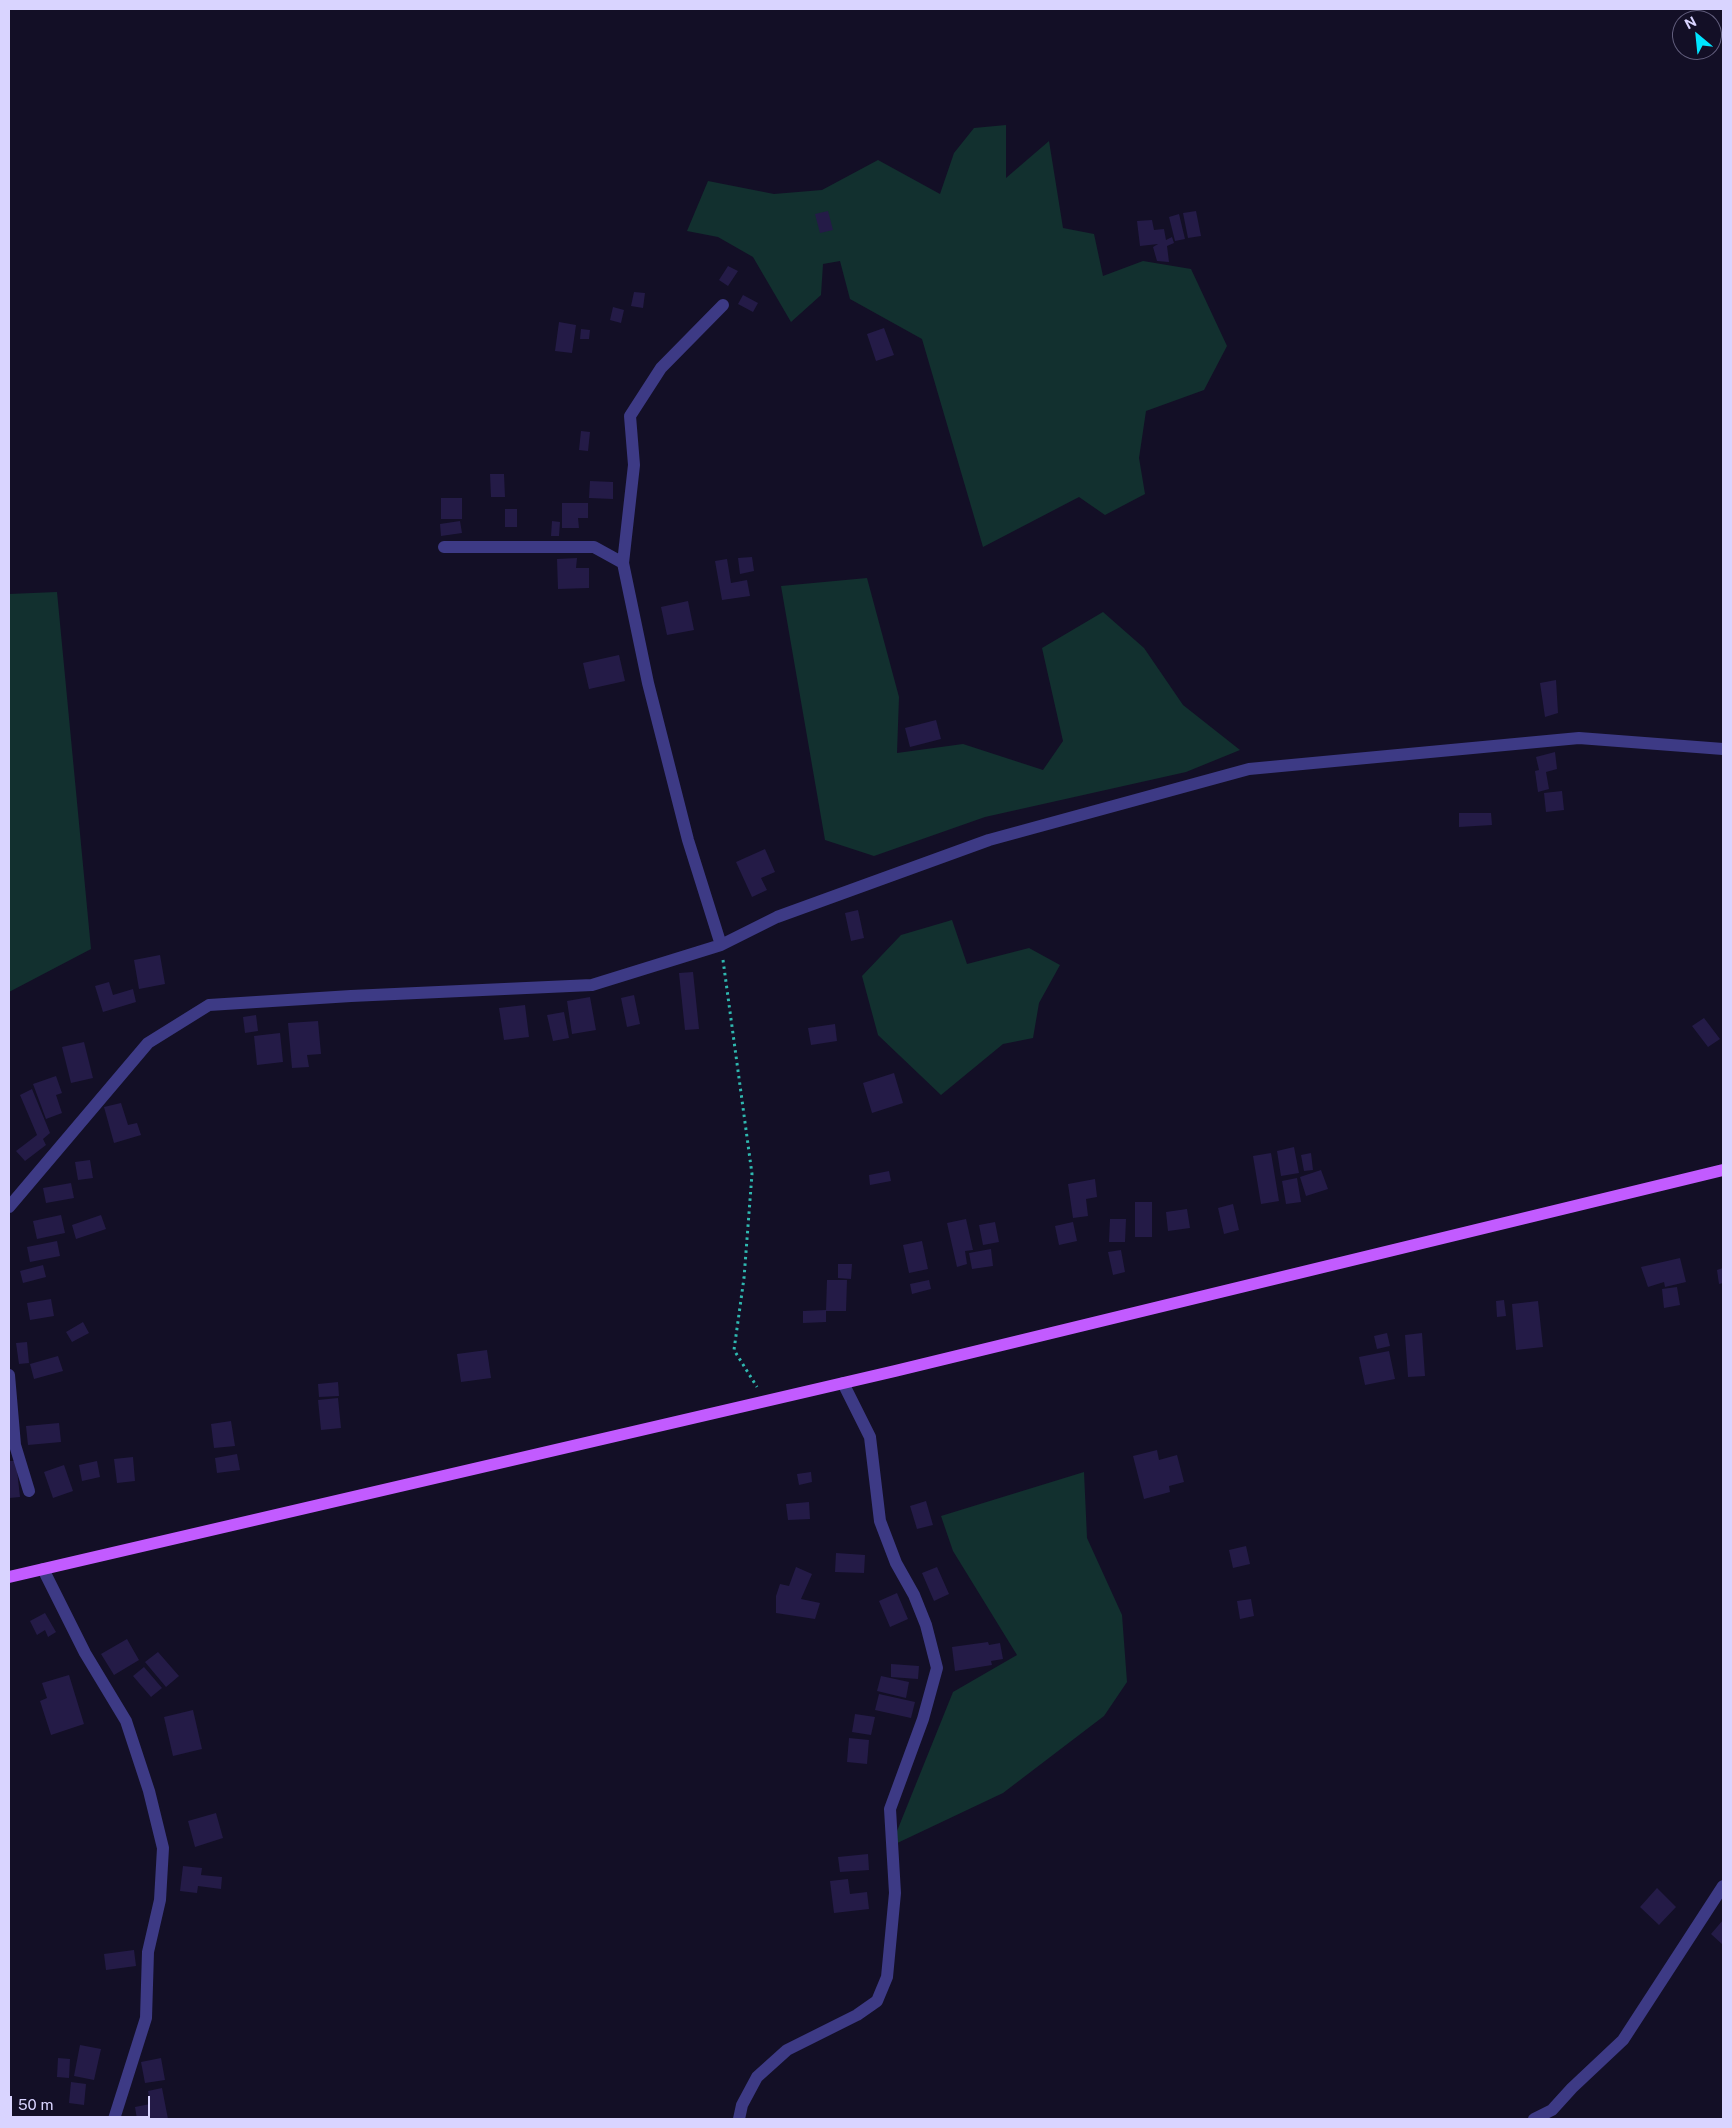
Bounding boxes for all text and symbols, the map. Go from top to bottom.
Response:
north arrow [1672,10,1722,60]
text: N [1682,13,1699,32]
scale bar [12,2086,152,2118]
text: 50 m [18,2096,53,2113]

